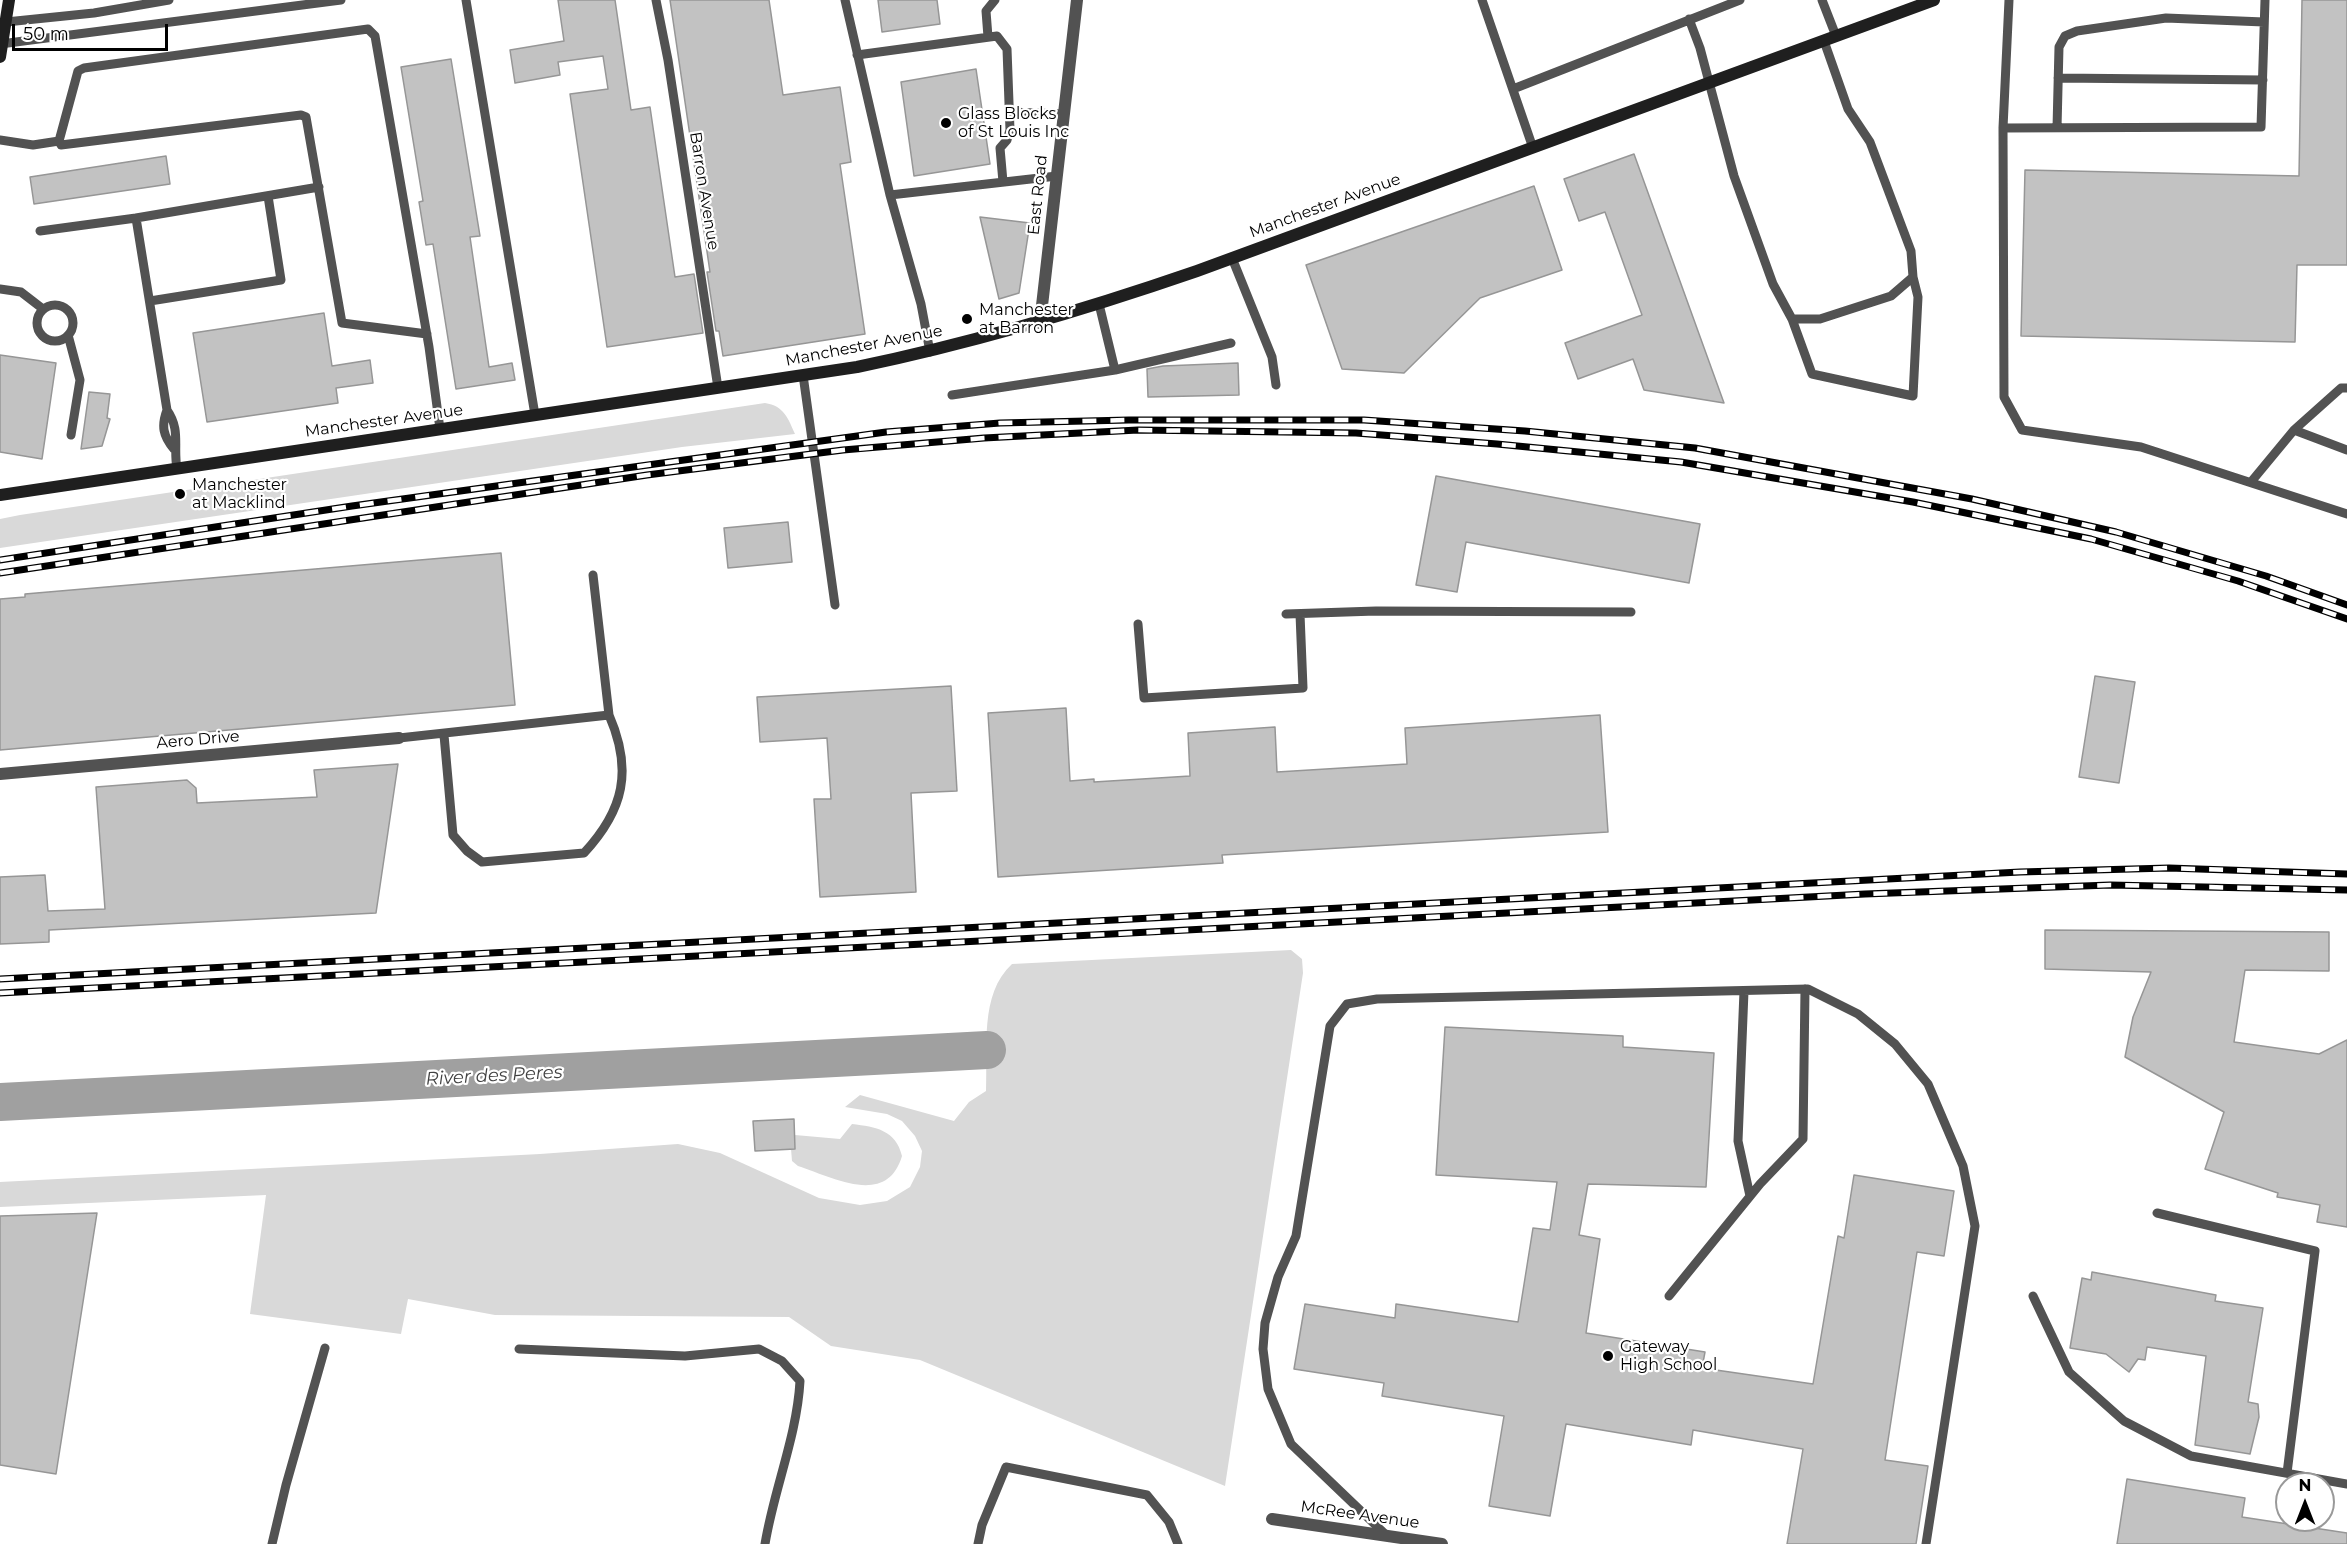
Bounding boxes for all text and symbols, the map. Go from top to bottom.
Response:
scale bar [15,12,171,50]
text: 50 m [23,23,69,45]
place label: Glass Blocks of St Louis Inc [958,104,1069,142]
marker: Glass Blocks of St Louis Inc [939,116,953,130]
street label: Barron Avenue [685,131,723,251]
street label: East Road [1024,154,1052,236]
street label: Manchester Avenue [1247,170,1403,242]
place label: Manchester at Barron [979,300,1074,338]
marker: Manchester at Barron [960,312,974,326]
street label: Manchester Avenue [784,321,944,371]
street label: Manchester Avenue [304,400,464,442]
place label: Manchester at Macklind [192,475,287,513]
marker: Manchester at Macklind [173,487,187,501]
street label: Aero Drive [156,727,240,753]
water label: River des Peres [425,1062,563,1090]
place label: Gateway High School [1620,1337,1717,1375]
marker: Gateway High School [1601,1349,1615,1363]
north arrow [2275,1472,2335,1532]
text: N [2299,1476,2311,1495]
street label: McRee Avenue [1299,1497,1421,1533]

